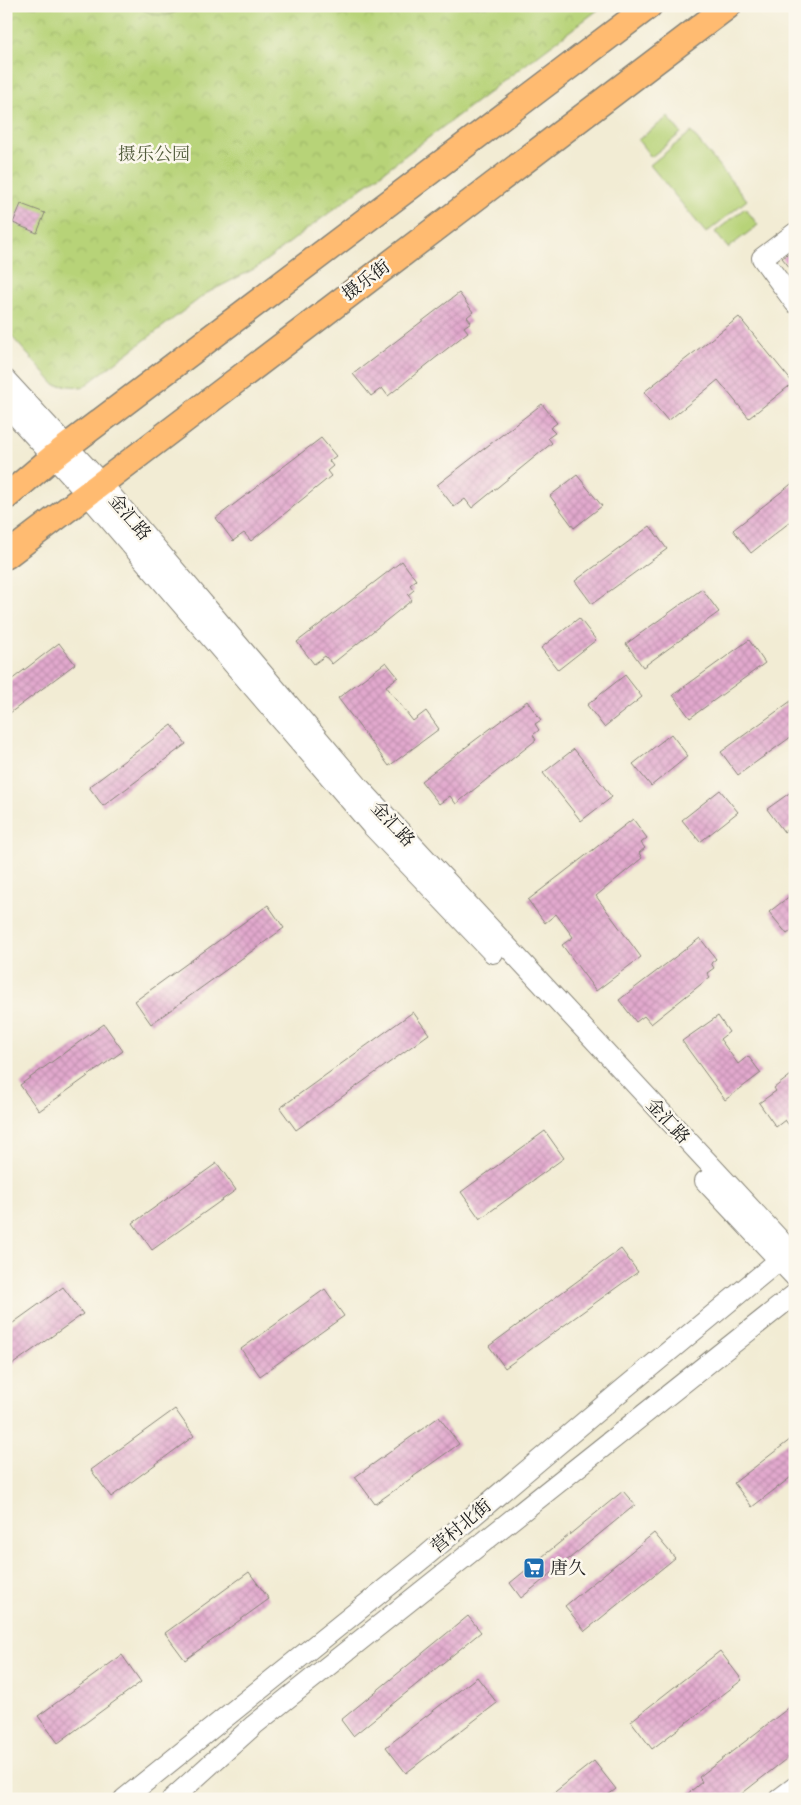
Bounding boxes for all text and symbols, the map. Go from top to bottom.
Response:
park label: 摄乐公园 [118,143,190,168]
street label: 摄乐街 [338,255,396,307]
street label: 金汇路 [102,489,156,547]
street label: 金汇路 [364,797,419,853]
street label: 金汇路 [639,1094,694,1150]
street label: 营村北街 [426,1494,498,1560]
supermarket icon: 唐久 [522,1556,546,1580]
place label: 唐久 [550,1557,586,1582]

